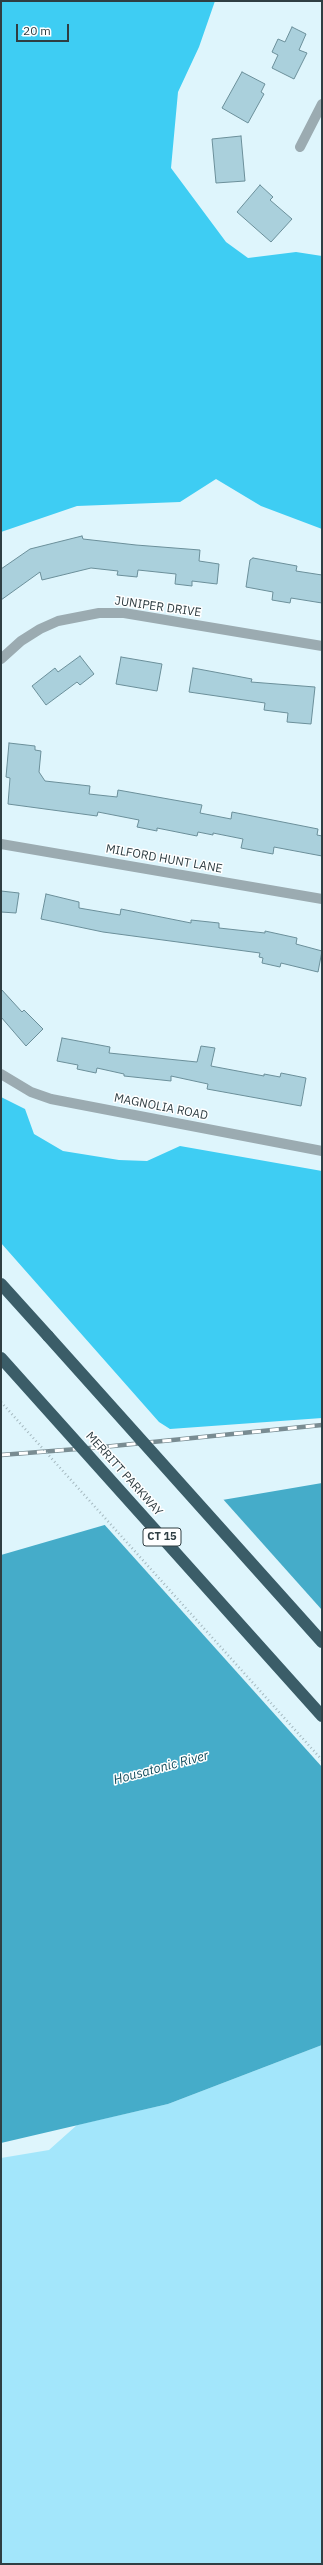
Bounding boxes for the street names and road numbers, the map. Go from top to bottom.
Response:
street label: JUNIPER DRIVE [114,594,202,620]
street label: MILFORD HUNT LANE [104,842,224,876]
street label: MAGNOLIA ROAD [113,1091,209,1123]
street label: MERRITT PARKWAY [83,1429,165,1519]
road number: CT 15 [143,1528,181,1546]

